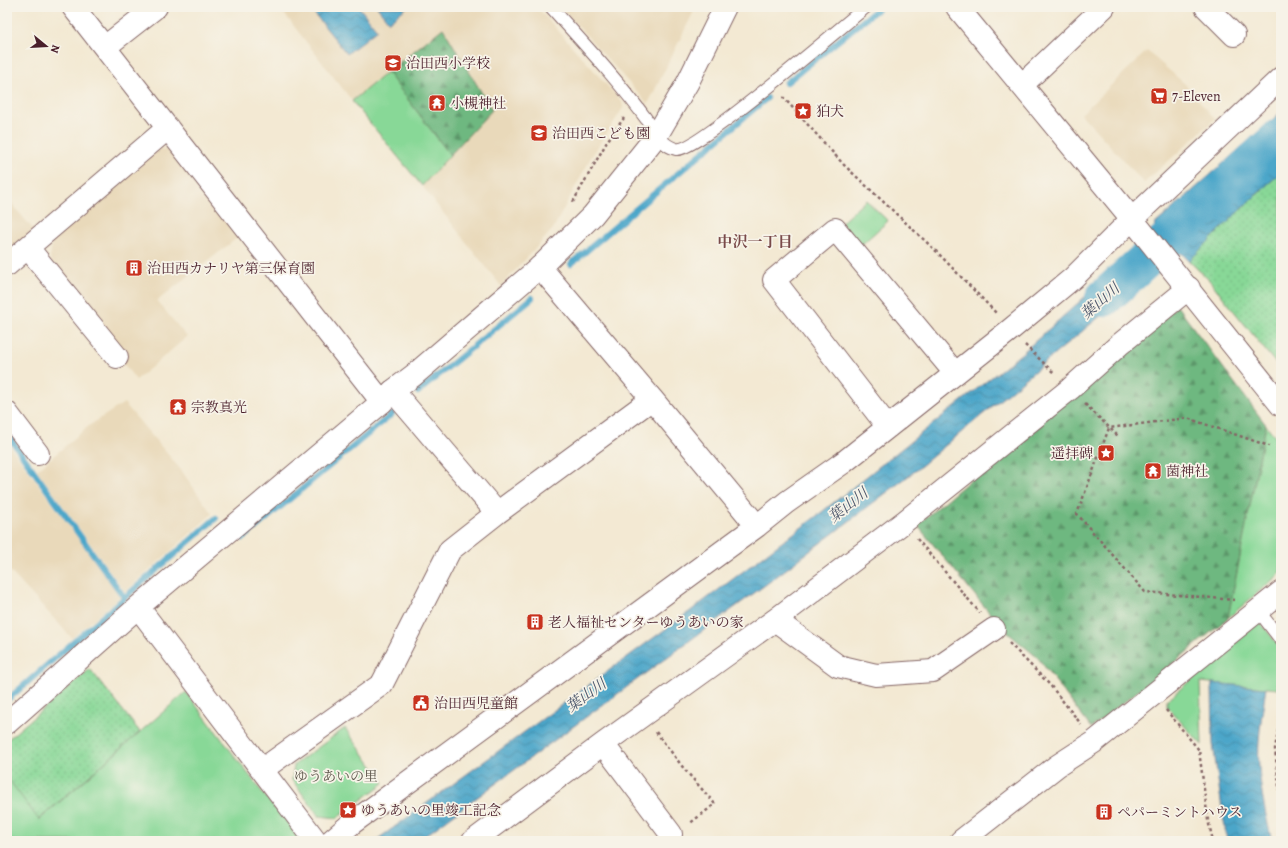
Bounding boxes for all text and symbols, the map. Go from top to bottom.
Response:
north arrow [26,26,66,66]
text: N [47,43,63,55]
school or university icon: 治田西小学校 [383,53,403,73]
place label: 治田西小学校 [406,54,490,73]
supermarket icon: 7-Eleven [1149,86,1169,106]
place label: 7-Eleven [1172,87,1221,106]
temple icon: 小槻神社 [427,93,447,113]
place label: 小槻神社 [450,94,506,113]
place icon: 狛犬 [793,101,813,121]
place label: 狛犬 [816,102,844,121]
school or university icon: 治田西こども園 [529,123,549,143]
place label: 治田西こども園 [552,124,650,143]
district label: 中沢一丁目 [717,232,793,252]
building icon: 治田西カナリヤ第三保育園 [124,258,144,278]
place label: 治田西カナリヤ第三保育園 [147,259,315,278]
water label: 葉山川 [1076,277,1125,323]
temple icon: 宗教真光 [168,397,188,417]
place label: 宗教真光 [191,398,247,417]
place icon: 遥拝碑 [1096,443,1116,463]
place label: 遥拝碑 [1051,444,1093,463]
temple icon: 菌神社 [1143,461,1163,481]
place label: 菌神社 [1166,462,1208,481]
water label: 葉山川 [824,482,873,527]
building icon: 老人福祉センターゆうあいの家 [525,612,545,632]
place label: 老人福祉センターゆうあいの家 [548,613,743,632]
water label: 葉山川 [562,673,612,716]
public building icon: 治田西児童館 [411,693,431,713]
place label: 治田西児童館 [434,694,518,713]
park label: ゆうあいの里 [294,767,378,786]
place icon: ゆうあいの里竣工記念 [338,800,358,820]
place label: ゆうあいの里竣工記念 [361,801,501,820]
building icon: ペパーミントハウス [1094,802,1114,822]
place label: ペパーミントハウス [1117,803,1242,822]

